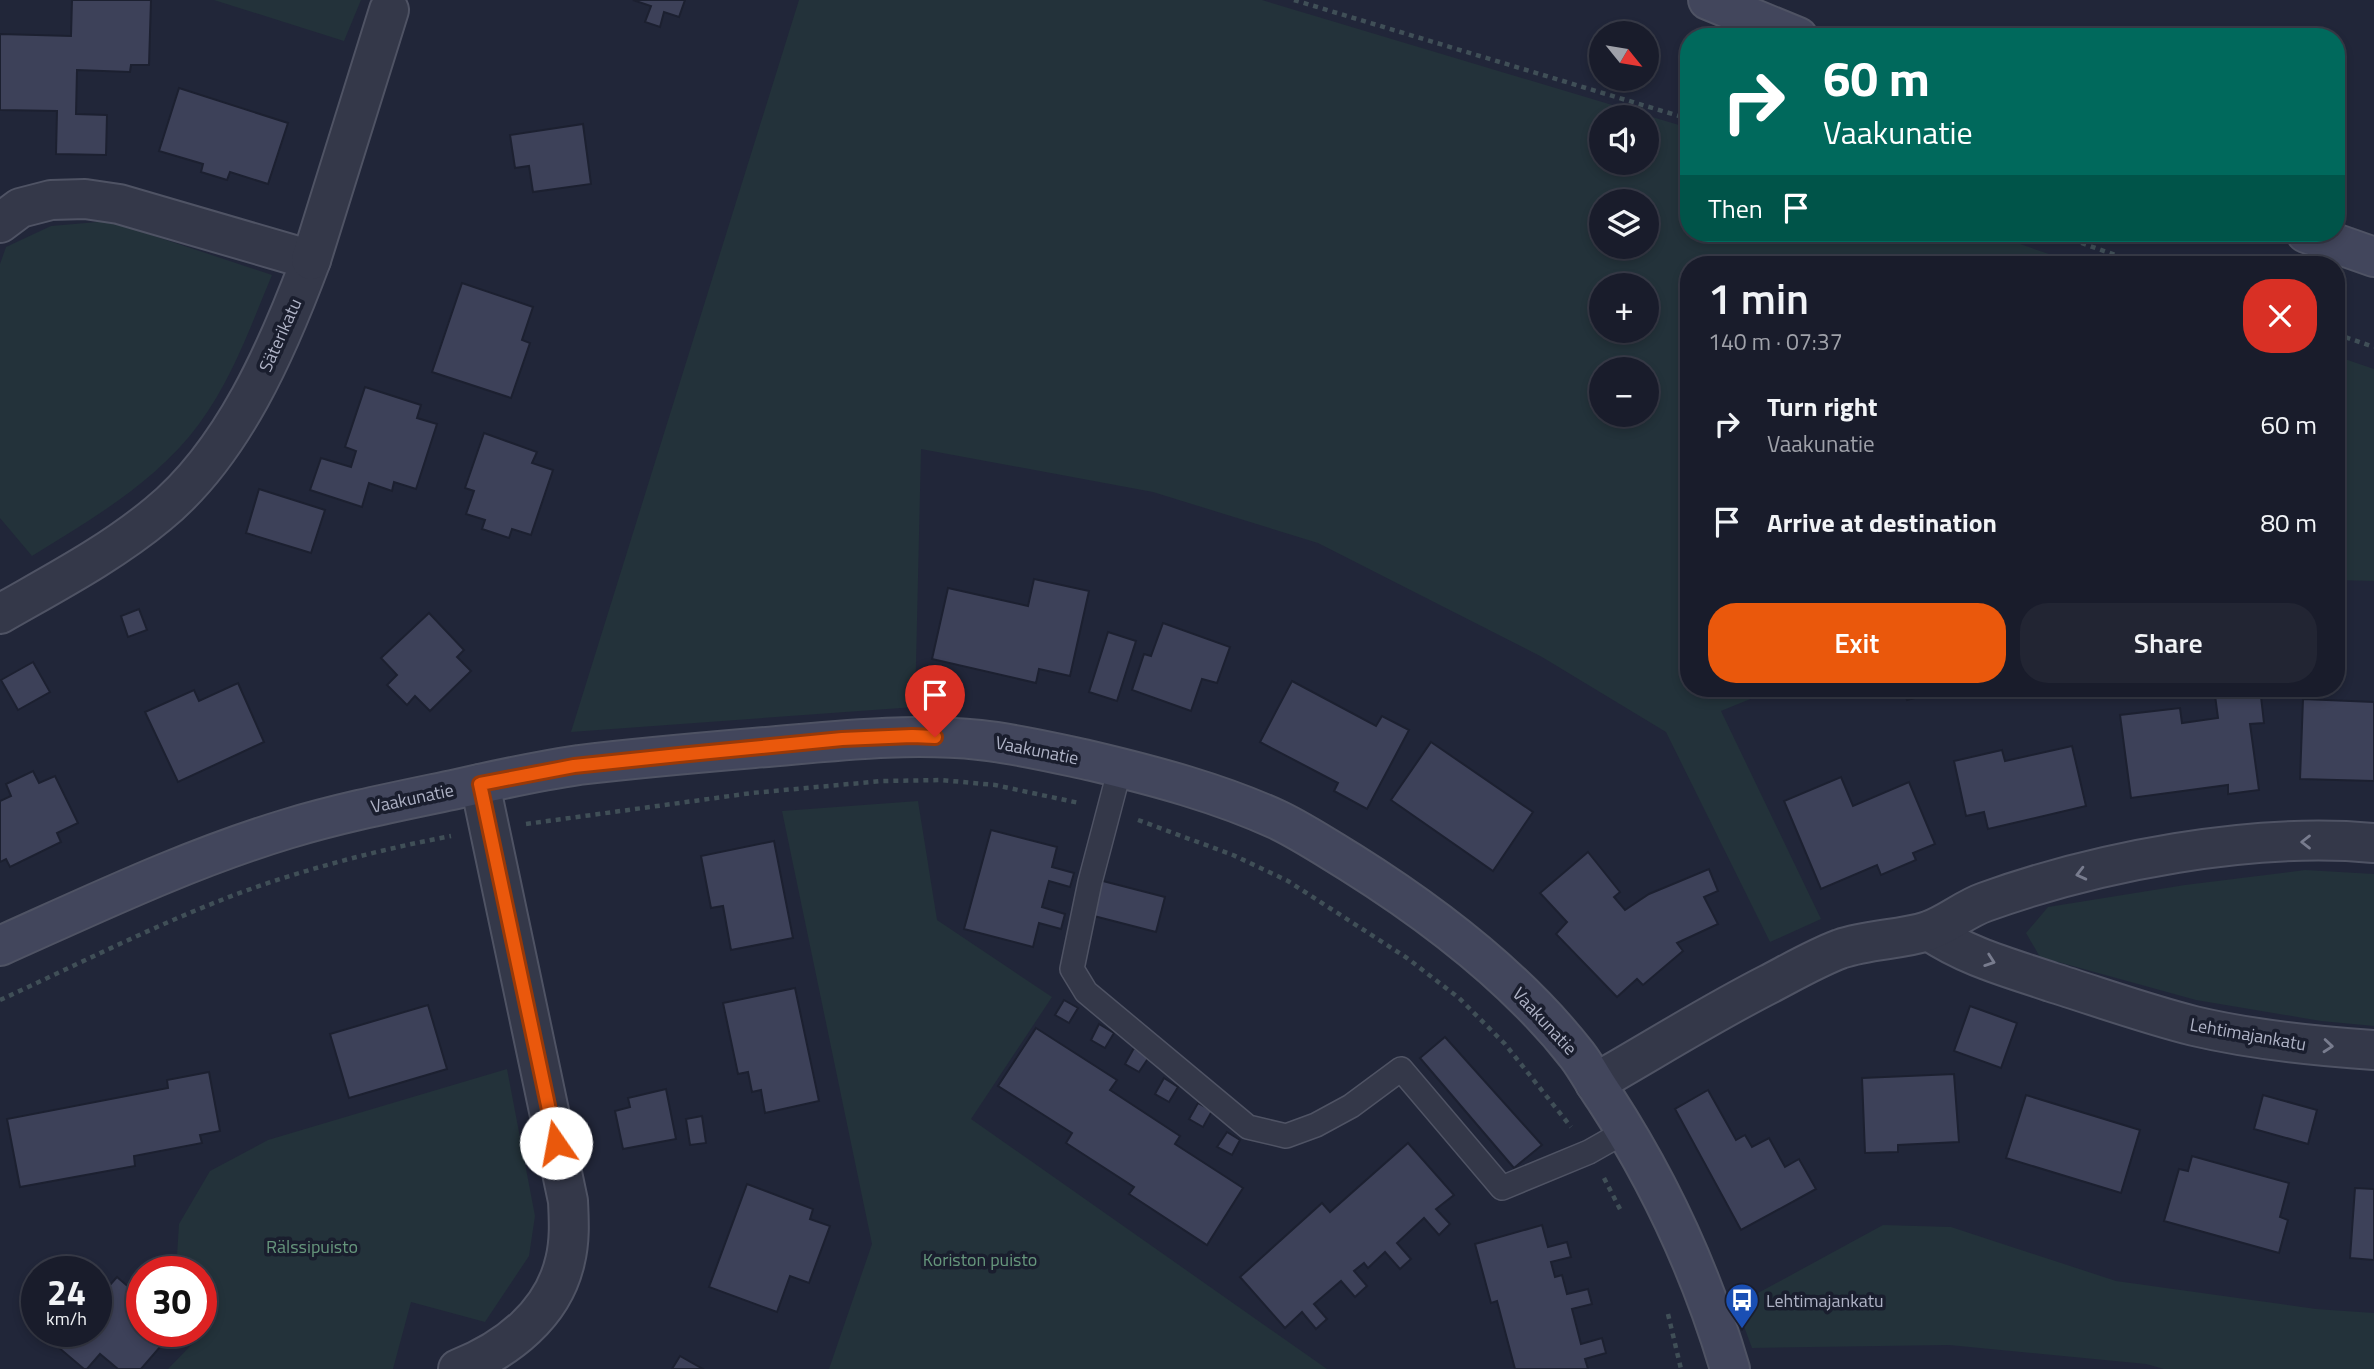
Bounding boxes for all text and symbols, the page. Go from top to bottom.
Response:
north arrow [1589,21,1659,91]
map controls [1589,21,1659,427]
text: 60 m [1823,40,1930,115]
icon: right [1708,56,1799,147]
button: sound [1589,105,1659,175]
text: Vaakunatie [1823,108,1973,156]
button: layers [1589,189,1659,259]
text: Then [1708,189,1763,228]
icon: arrive [1777,189,1815,227]
text: 1 min [1708,266,1809,330]
button: + [1589,273,1659,343]
button: close [2243,279,2317,353]
street label: Säterikatu [252,294,308,376]
text: 140 m · 07:37 [1708,324,1843,359]
button: − [1589,357,1659,427]
text: Turn right [1767,387,1878,426]
icon: right [1708,405,1746,443]
text: 60 m [2260,405,2317,444]
text: Vaakunatie [1767,426,1875,461]
icon: arrive [1708,503,1746,541]
text: Arrive at destination [1767,503,1997,542]
text: 80 m [2260,503,2317,542]
button: Exit [1708,603,2006,683]
button: Share [2020,603,2317,683]
pin [905,665,965,737]
icon: arrive [916,676,954,714]
street label: Vaakunatie [993,729,1081,771]
street label: Vaakunatie [368,776,456,820]
one-way arrow [2300,834,2311,850]
one-way arrow [2075,866,2087,880]
one-way arrow [1983,953,1995,967]
street label: Vaakunatie [1506,981,1584,1061]
street label: Lehtimajankatu [2188,1010,2308,1058]
one-way arrow [2323,1038,2334,1053]
position arrow [519,1106,593,1180]
park label: Rälssipuisto [266,1233,358,1260]
park label: Koriston puisto [923,1246,1037,1273]
speed limit sign: 30 [126,1256,217,1347]
text: 24 [47,1265,86,1319]
bus stop icon: Lehtimajankatu [1723,1281,1761,1330]
place label: Lehtimajankatu [1766,1287,1884,1314]
text: km/h [46,1305,87,1332]

